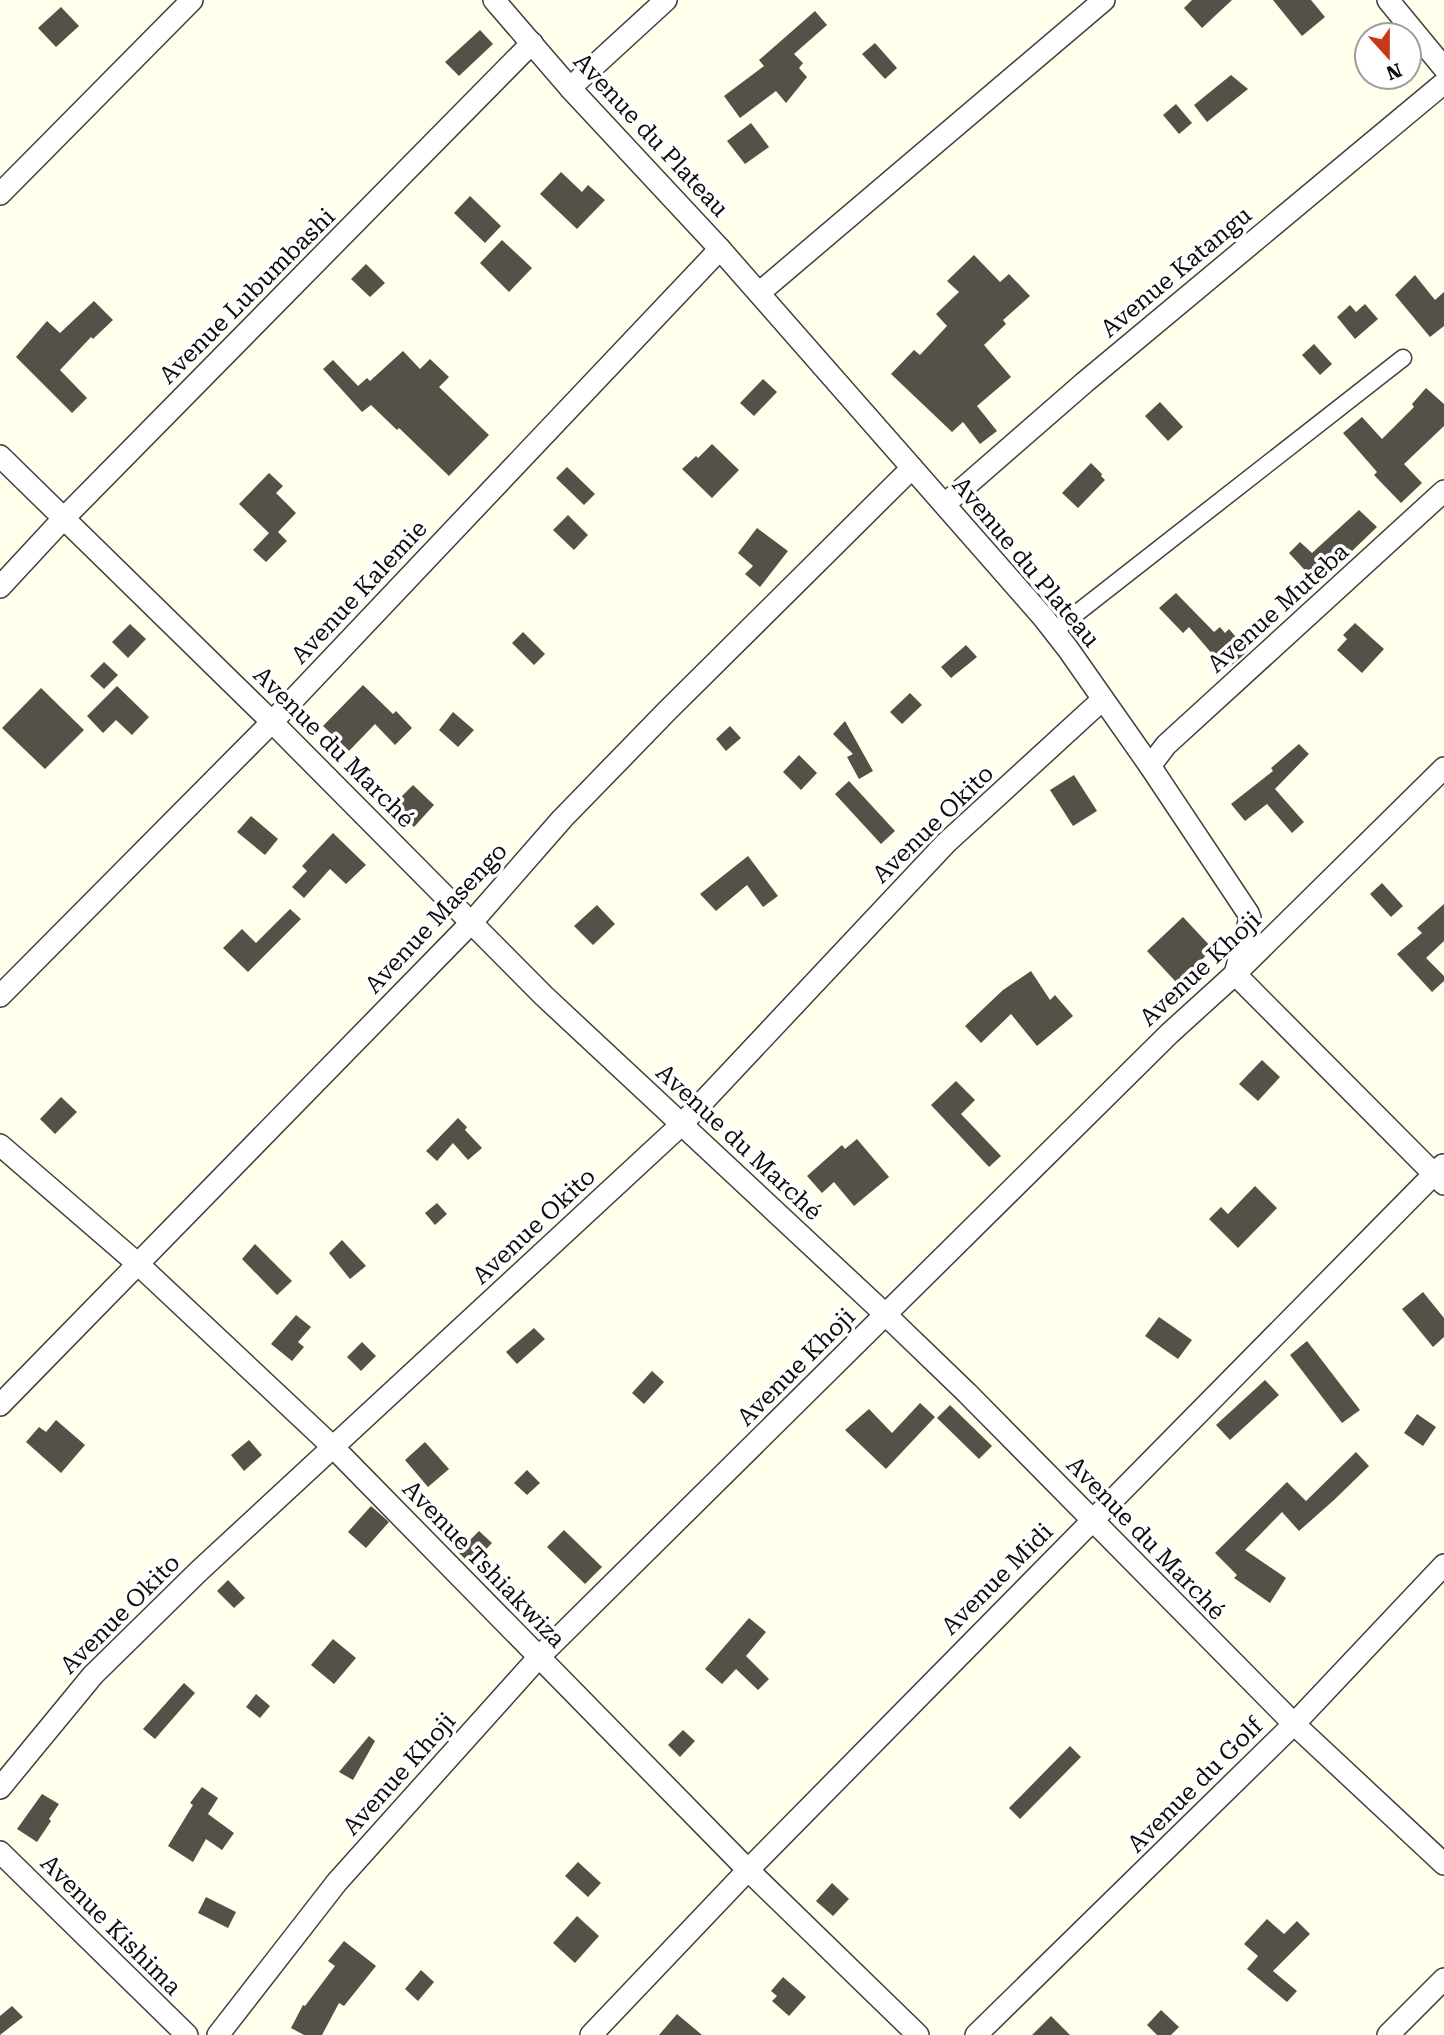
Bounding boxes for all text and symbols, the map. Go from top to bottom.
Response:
north arrow [1353,21,1423,91]
street label: Avenue du Plateau [568,47,734,223]
text: N [1383,58,1405,85]
street label: Avenue Katangu [1095,201,1257,343]
street label: Avenue Lubumbashi [153,202,341,390]
street label: Avenue du Plateau [947,471,1105,653]
street label: Avenue Kalemie [285,515,433,669]
street label: Avenue Muteba [1202,537,1354,679]
street label: Avenue du Marché [248,661,420,833]
street label: Avenue Okito [867,759,999,889]
street label: Avenue Masengo [359,837,513,999]
street label: Avenue Khoji [1134,906,1266,1032]
street label: Avenue du Marché [651,1058,827,1226]
street label: Avenue Okito [467,1162,601,1290]
street label: Avenue Khoji [731,1302,861,1432]
street label: Avenue du Marché [1061,1451,1231,1625]
street label: Avenue Tshiakwiza [397,1475,571,1653]
street label: Avenue Midi [936,1517,1059,1640]
street label: Avenue Okito [54,1548,186,1680]
street label: Avenue Khoji [337,1707,461,1841]
street label: Avenue du Golf [1122,1711,1269,1858]
street label: Avenue Kishima [35,1849,187,2001]

